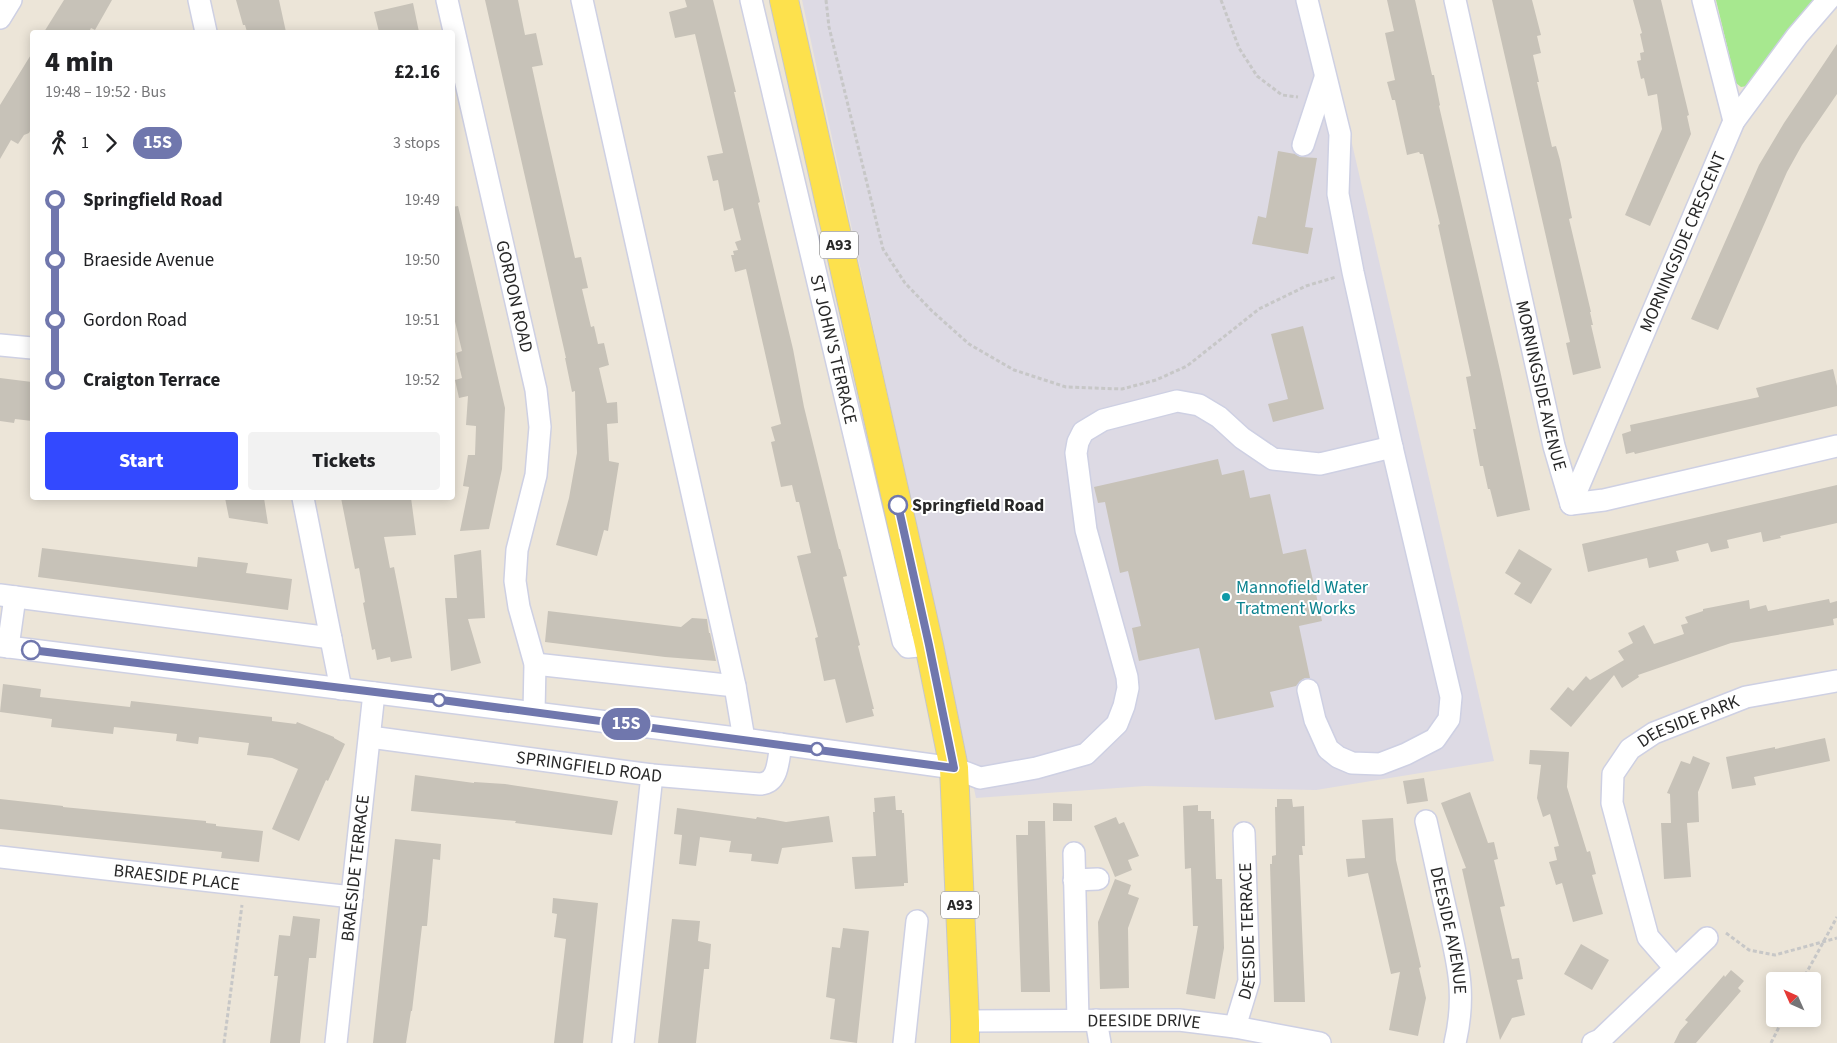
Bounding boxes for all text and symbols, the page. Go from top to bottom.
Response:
text: 4 min [45,42,114,82]
text: £2.16 [394,59,440,86]
text: 19:48 – 19:52 · Bus [45,81,166,103]
icon: walk [45,129,73,157]
icon: forward [97,129,125,157]
text: 15S [143,130,172,155]
text: 1 [81,132,89,154]
text: 3 stops [393,132,440,154]
street label: MORNINGSIDE CRESCENT [1633,147,1732,336]
text: Springfield Road [83,187,223,214]
text: 19:49 [404,189,440,211]
road number: A93 [820,232,858,258]
street label: GORDON ROAD [490,238,540,355]
text: Braeside Avenue [83,247,214,274]
text: 19:50 [404,249,440,271]
street label: ST JOHN'S TERRACE [804,272,864,427]
street label: MORNINGSIDE AVENUE [1510,298,1573,474]
text: Gordon Road [83,307,187,334]
text: 19:51 [404,309,440,331]
text: Craigton Terrace [83,367,220,394]
text: 19:52 [404,369,440,391]
button: Start [45,432,238,490]
button: Tickets [248,432,440,490]
place label: Springfield Road [912,493,1044,518]
marker: Springfield Road [888,495,908,515]
place label: Mannofield Water Tratment Works [1236,575,1369,621]
marker: Mannofield Water Tratment Works [1220,591,1232,603]
unlabelled marker [21,640,41,660]
street label: DEESIDE PARK [1632,688,1743,753]
unlabelled marker [432,693,446,707]
line badge: 15S [597,708,655,740]
text: 15S [611,711,641,736]
unlabelled marker [810,742,824,756]
street label: SPRINGFIELD ROAD [514,744,663,788]
street label: BRAESIDE TERRACE [335,793,375,943]
street label: BRAESIDE PLACE [112,858,241,897]
street label: DEESIDE TERRACE [1232,862,1261,1003]
street label: DEESIDE AVENUE [1424,864,1473,995]
road number: A93 [941,892,979,918]
north arrow [1766,972,1821,1028]
map controls [1766,972,1821,1027]
street label: DEESIDE DRIVE [1087,1007,1202,1035]

